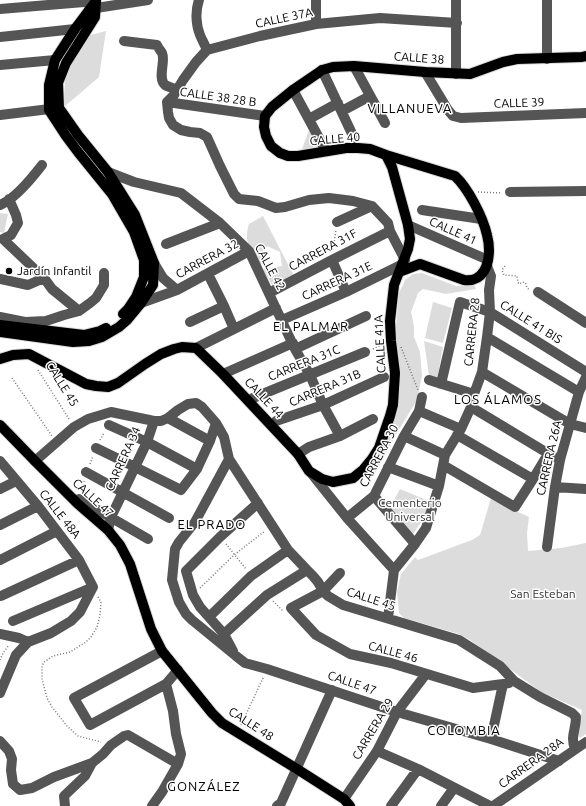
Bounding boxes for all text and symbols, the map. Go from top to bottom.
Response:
street label: CALLE 37A [254,5,314,31]
street label: CALLE 38 [393,49,445,67]
street label: CALLE 38 28 B [179,84,257,110]
street label: CALLE 39 [493,95,545,111]
district label: VILLANUEVA [367,101,453,117]
street label: CALLE 40 [309,130,361,148]
street label: CALLE 41 [427,214,479,248]
street label: CARRERA 31F [286,226,360,274]
street label: CARRERA 32 [173,236,241,282]
street label: CALLE 42 [252,241,288,293]
street label: CARRERA 31E [300,258,374,304]
place label: Jardín Infantil [17,264,91,278]
marker: Jardín Infantil [4,266,14,276]
street label: CARRERA 28 [461,297,483,367]
street label: CALLE 41 BIS [497,297,565,347]
street label: CALLE 41A [371,314,389,374]
district label: EL PALMAR [273,319,349,335]
street label: CARRERA 31C [266,342,342,384]
street label: CALLE 45 [42,359,82,409]
street label: CARRERA 31B [287,366,363,410]
street label: CALLE 44 [241,375,287,421]
district label: LOS ÁLAMOS [454,392,542,408]
street label: CARRERA 26A [533,419,565,497]
street label: CARRERA 30 [356,422,402,490]
street label: CARRERA 34 [102,425,144,493]
street label: CALLE 47 [70,475,116,521]
street label: CALLE 48A [36,487,84,541]
park label: Cementerio Universal [378,496,442,524]
district label: EL PRADO [178,517,246,533]
street label: CALLE 45 [345,584,397,614]
park label: San Esteban [510,587,576,601]
street label: CALLE 46 [367,638,419,666]
street label: CALLE 47 [326,668,378,698]
street label: CARRERA 29 [349,696,397,762]
street label: CALLE 48 [226,704,276,744]
district label: COLOMBIA [427,723,501,739]
street label: CARRERA 28A [496,735,566,791]
district label: GONZÁLEZ [167,779,241,795]

